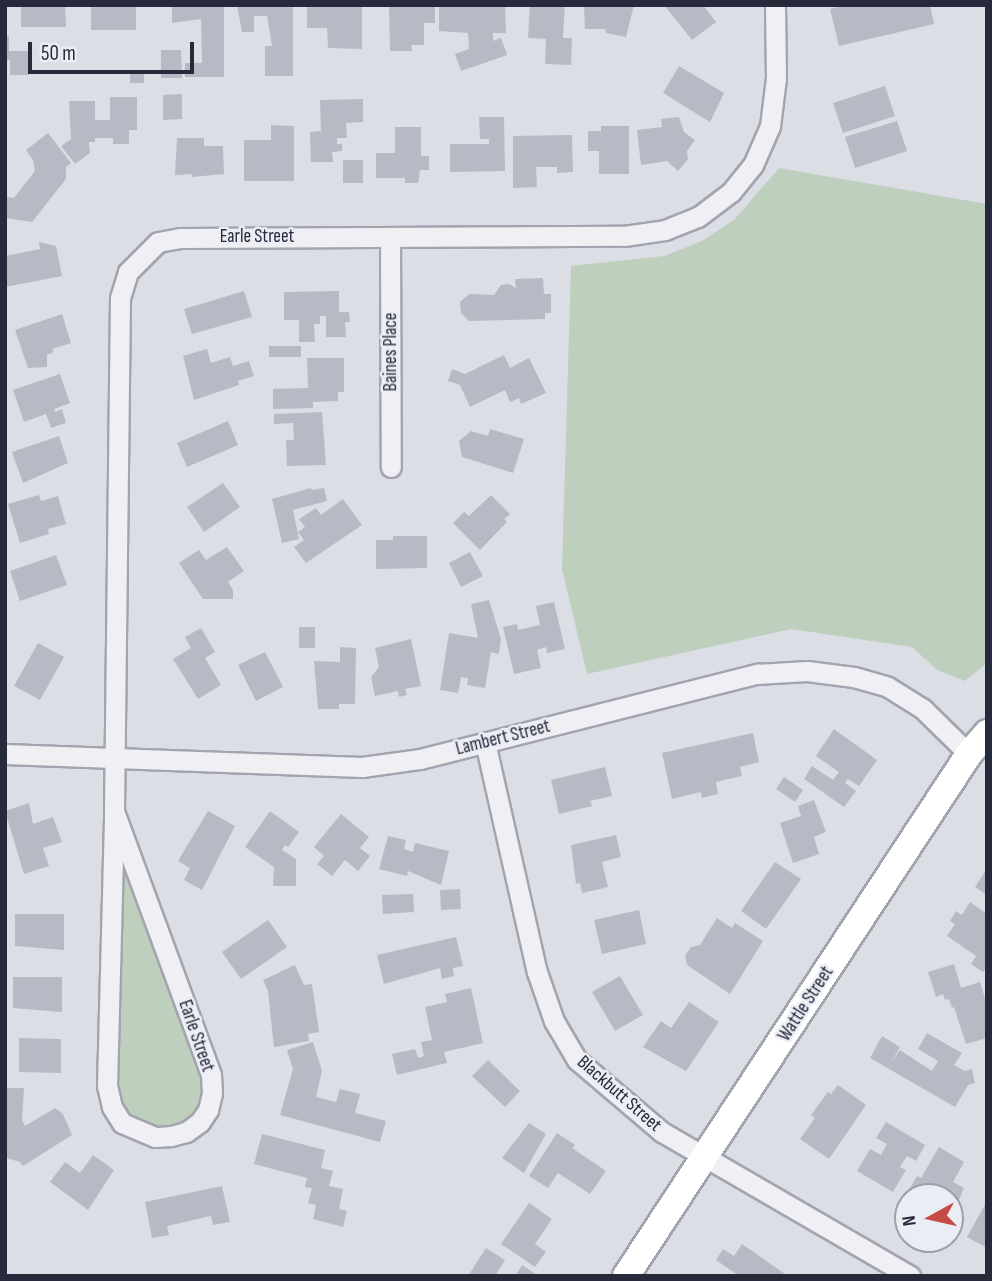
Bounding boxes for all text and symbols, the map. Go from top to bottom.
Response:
scale bar [32,28,198,72]
text: 50 m [41,41,76,66]
street label: Earle Street [220,226,294,248]
street label: Baines Place [380,312,402,392]
street label: Lambert Street [453,715,553,761]
street label: Wattle Street [773,962,839,1046]
street label: Earle Street [173,997,219,1075]
street label: Blackbutt Street [572,1051,666,1137]
north arrow [894,1183,964,1253]
text: N [898,1214,922,1227]

